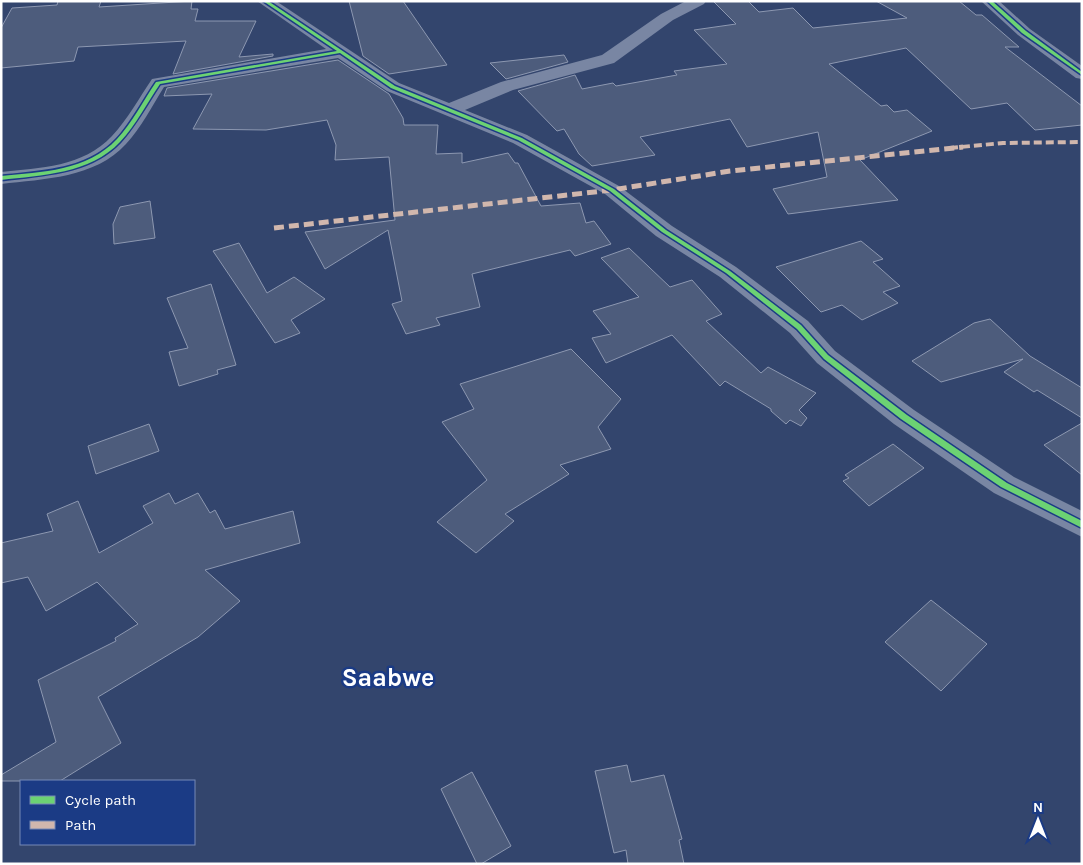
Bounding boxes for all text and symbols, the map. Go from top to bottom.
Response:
district label: Saabwe [342,663,434,692]
legend [20,780,195,845]
text: Cycle path [65,791,136,809]
north arrow [1013,795,1063,845]
text: N [1033,799,1043,816]
text: Path [65,816,96,834]

